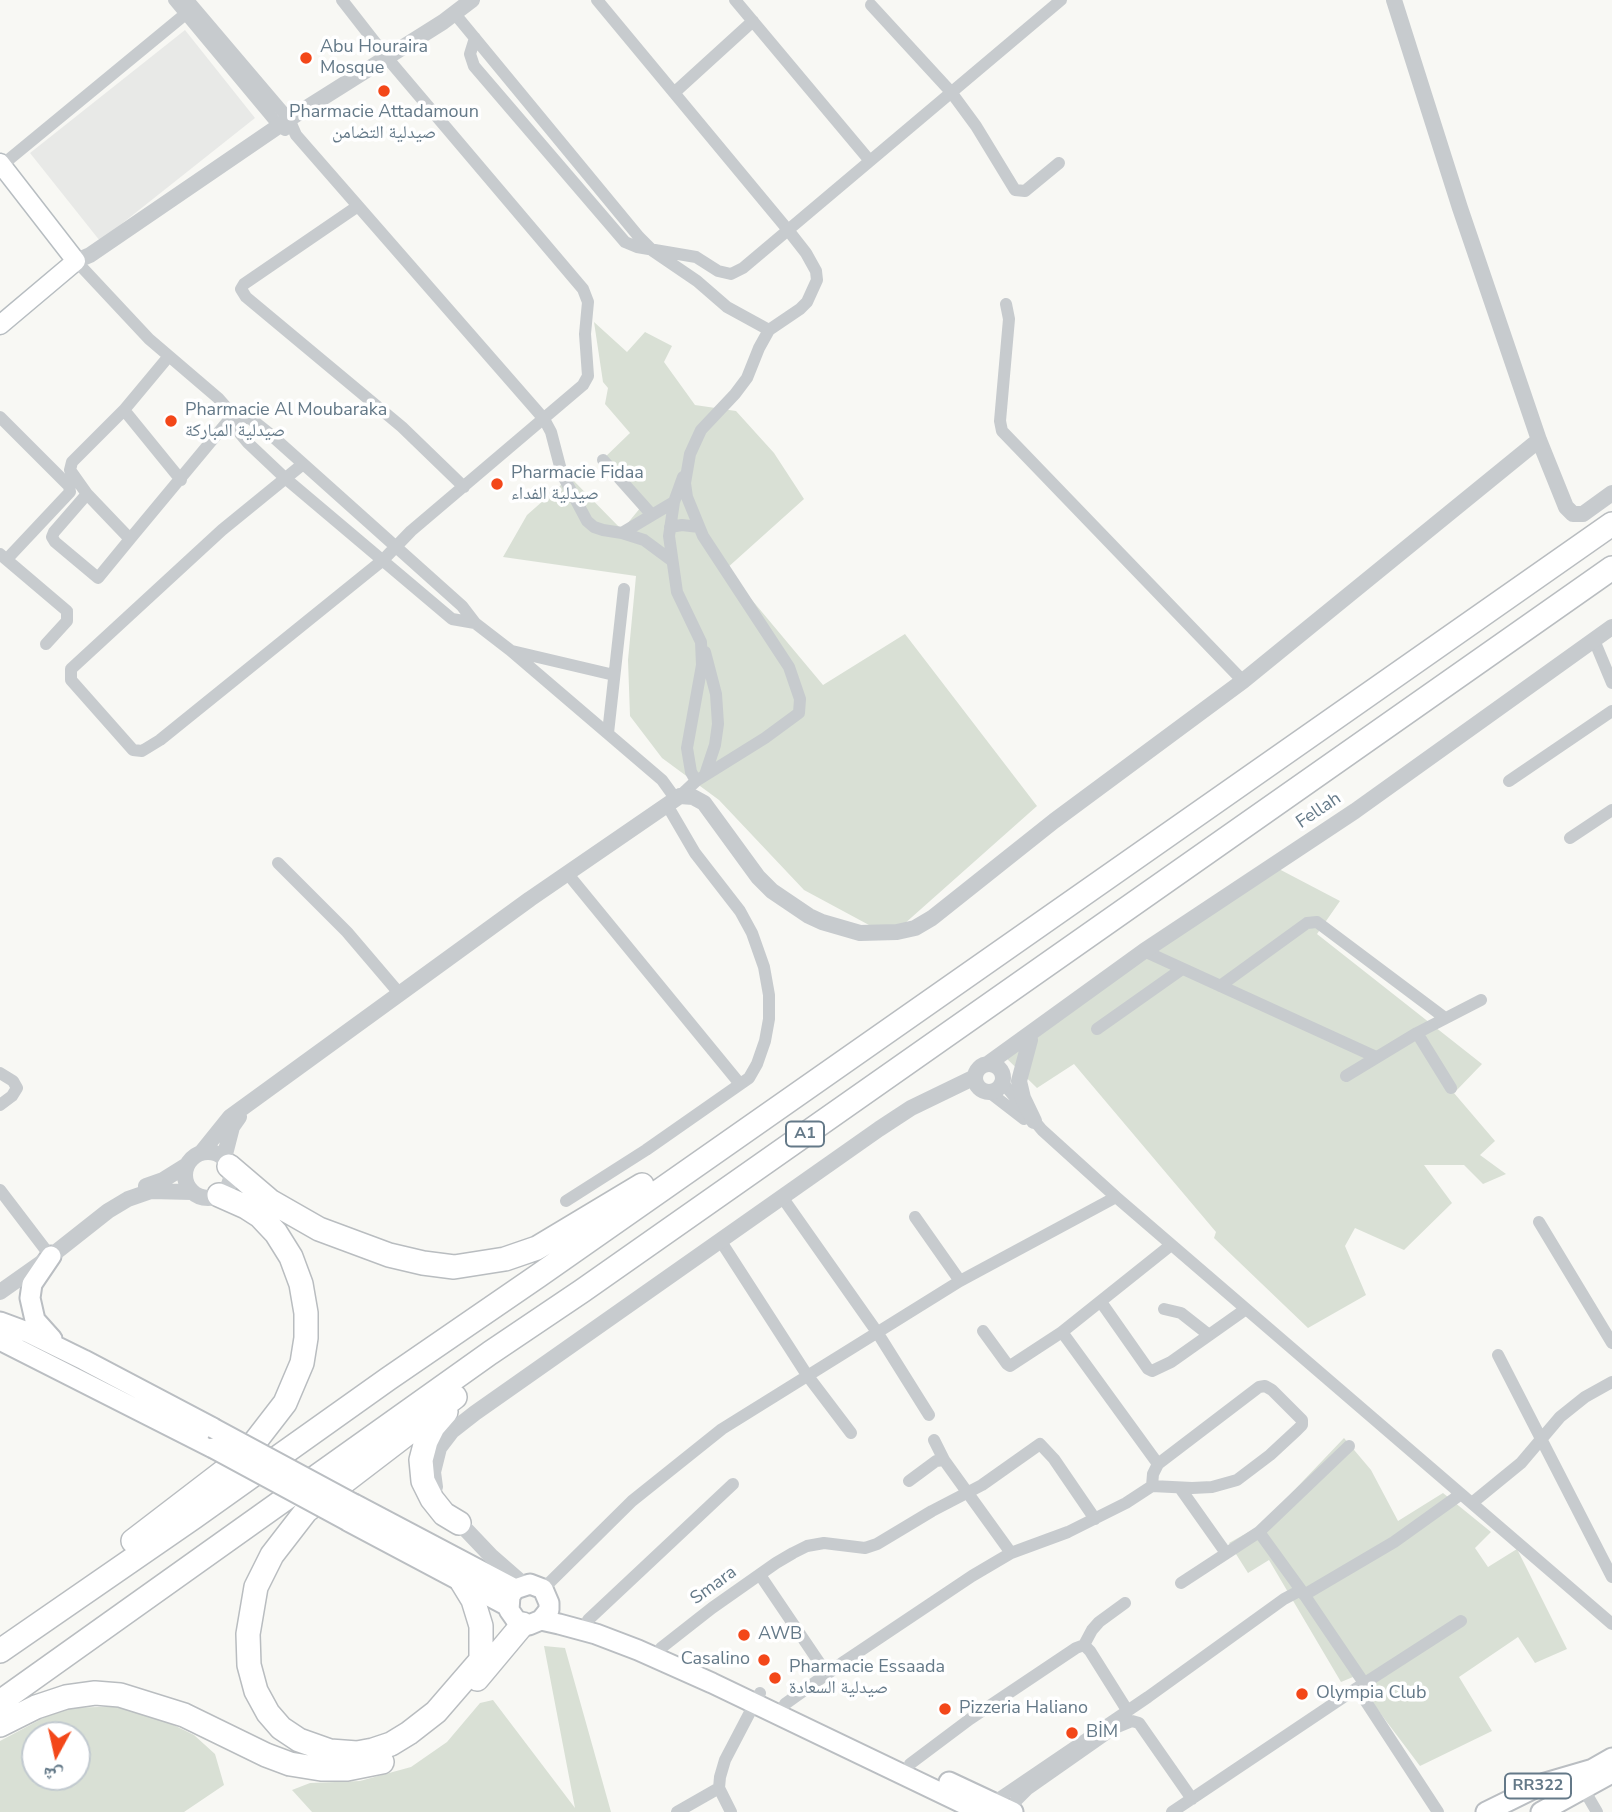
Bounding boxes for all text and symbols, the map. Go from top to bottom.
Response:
place label: Abu Houraira Mosque [320,37,428,80]
marker: Abu Houraira Mosque [298,50,314,66]
marker: Pharmacie Attadamoun صيدلية التضامن [376,83,392,99]
place label: Pharmacie Attadamoun صيدلية التضامن [289,102,479,144]
place label: Pharmacie Al Moubaraka صيدلية المباركة [185,400,387,442]
marker: Pharmacie Al Moubaraka صيدلية المباركة [163,413,179,429]
place label: Pharmacie Fidaa صيدلية الفداء [511,463,644,505]
marker: Pharmacie Fidaa صيدلية الفداء [489,476,505,492]
street label: Fellah [1292,788,1346,834]
road number: A1 [786,1122,824,1146]
street label: Smara [687,1562,741,1610]
place label: AWB [758,1624,802,1646]
marker: AWB [736,1627,752,1643]
place label: Casalino [681,1649,750,1671]
marker: Casalino [756,1652,772,1668]
place label: Pharmacie Essaada صيدلية السعادة [789,1657,945,1700]
marker: Pharmacie Essaada صيدلية السعادة [767,1670,783,1686]
place label: Olympia Club [1316,1683,1426,1705]
marker: Olympia Club [1294,1686,1310,1702]
place label: Pizzeria Haliano [959,1698,1088,1720]
marker: Pizzeria Haliano [937,1701,953,1717]
north arrow [21,1721,91,1791]
place label: BİM [1086,1722,1118,1744]
marker: BİM [1064,1725,1080,1741]
text: ش [42,1761,65,1789]
road number: RR322 [1505,1774,1571,1798]

